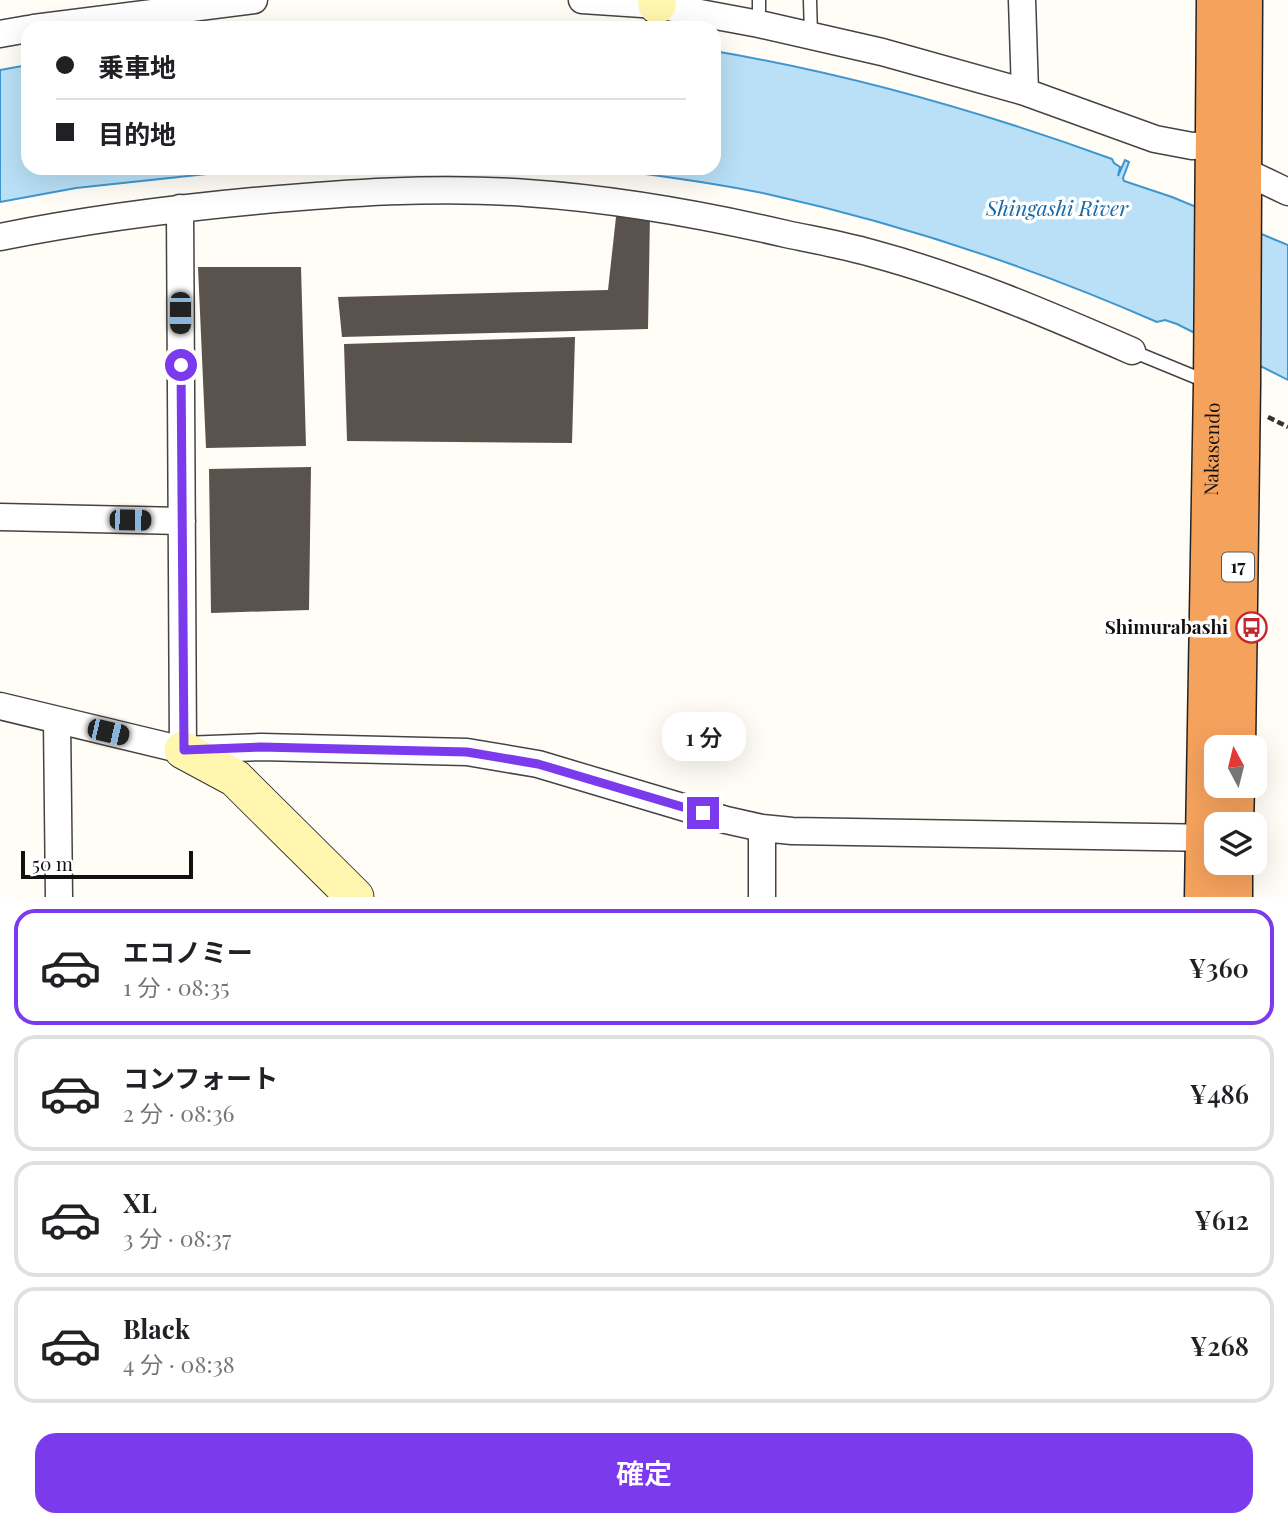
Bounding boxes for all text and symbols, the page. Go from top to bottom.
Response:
text: 乗車地 [98,49,176,84]
text: 目的地 [98,116,176,151]
water label: Shingashi River [985,193,1129,221]
car [170,292,191,334]
route start [165,349,197,381]
street label: Nakasendo [1197,402,1225,496]
car [109,509,152,531]
road number: 17 [1222,552,1254,582]
bus stop icon: Shimurabashi [1234,610,1268,644]
place label: Shimurabashi [1105,613,1228,639]
callout: 1 分 [661,712,745,760]
car [86,717,131,747]
text: 1 分 [685,721,723,752]
north arrow [1204,735,1267,798]
map controls [1204,735,1267,875]
route end [687,797,719,829]
button: layers [1204,812,1267,875]
scale bar [21,848,192,880]
text: 50 m [32,850,73,876]
text: エコノミー [123,934,253,969]
icon: car [39,936,102,999]
text: ¥360 [1189,950,1249,985]
text: 1 分 · 08:35 [123,971,230,1002]
text: コンフォート [123,1060,278,1095]
icon: car [39,1062,102,1125]
text: ¥486 [1190,1076,1249,1111]
text: 2 分 · 08:36 [123,1097,234,1128]
text: XL [123,1185,157,1220]
icon: car [39,1188,102,1251]
text: ¥612 [1194,1202,1249,1237]
text: 3 分 · 08:37 [123,1222,231,1253]
text: Black [123,1311,190,1346]
icon: car [39,1314,102,1377]
text: ¥268 [1190,1328,1249,1363]
text: 4 分 · 08:38 [123,1348,235,1379]
button: 確定 [35,1433,1253,1513]

